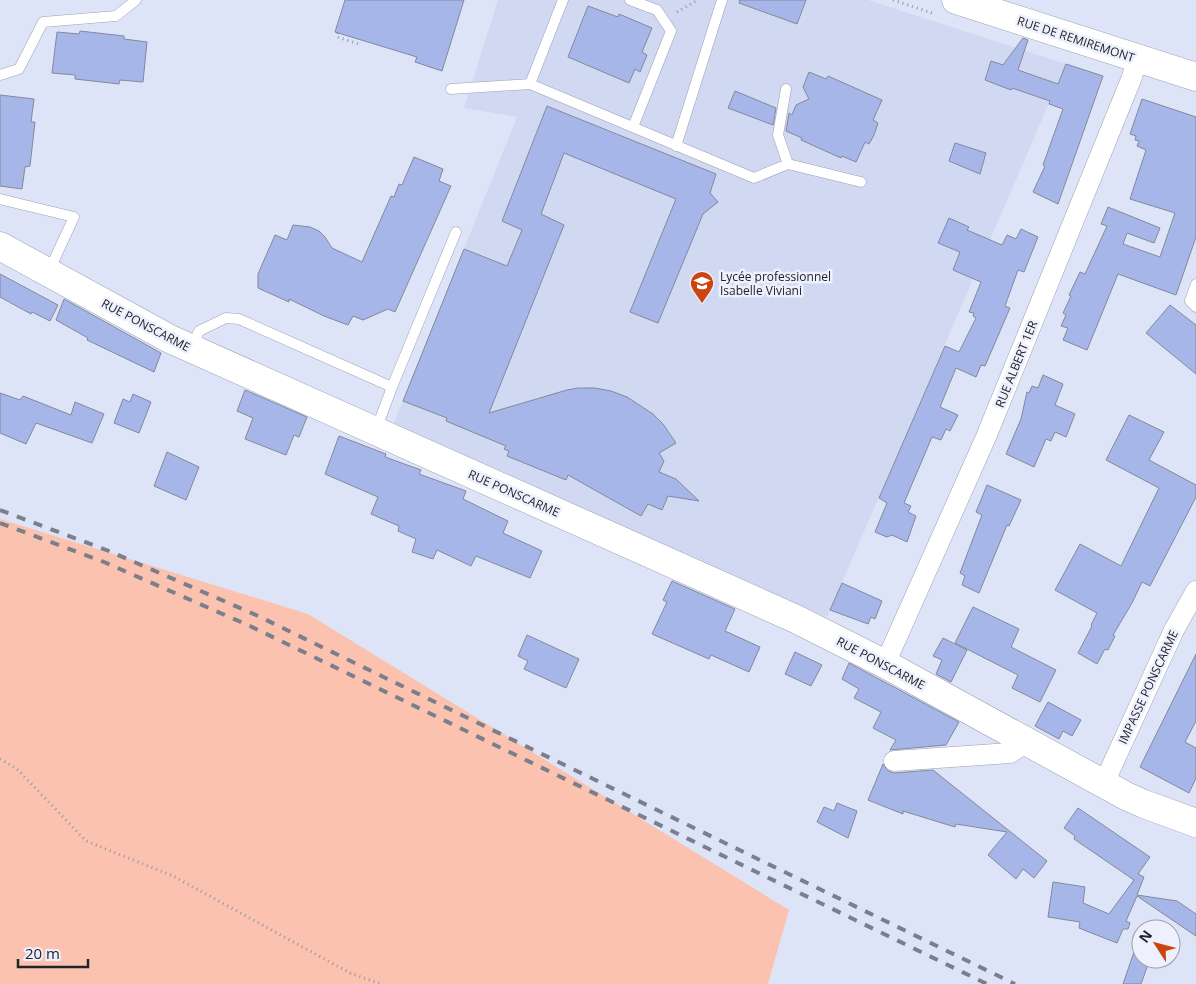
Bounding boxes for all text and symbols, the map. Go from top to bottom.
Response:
street label: RUE DE REMIREMONT [1015,12,1137,66]
place label: Lycée professionnel Isabelle Viviani [720,268,831,299]
school or university icon: Lycée professionnel Isabelle Viviani [689,270,715,304]
street label: RUE PONSCARME [99,294,193,356]
street label: RUE ALBERT 1ER [991,317,1041,410]
street label: RUE PONSCARME [466,465,562,521]
street label: IMPASSE PONSCARME [1114,627,1182,747]
street label: RUE PONSCARME [834,632,928,694]
north arrow [1131,919,1181,969]
text: N [1134,926,1156,946]
scale bar [18,936,88,968]
text: 20 m [25,943,60,963]

